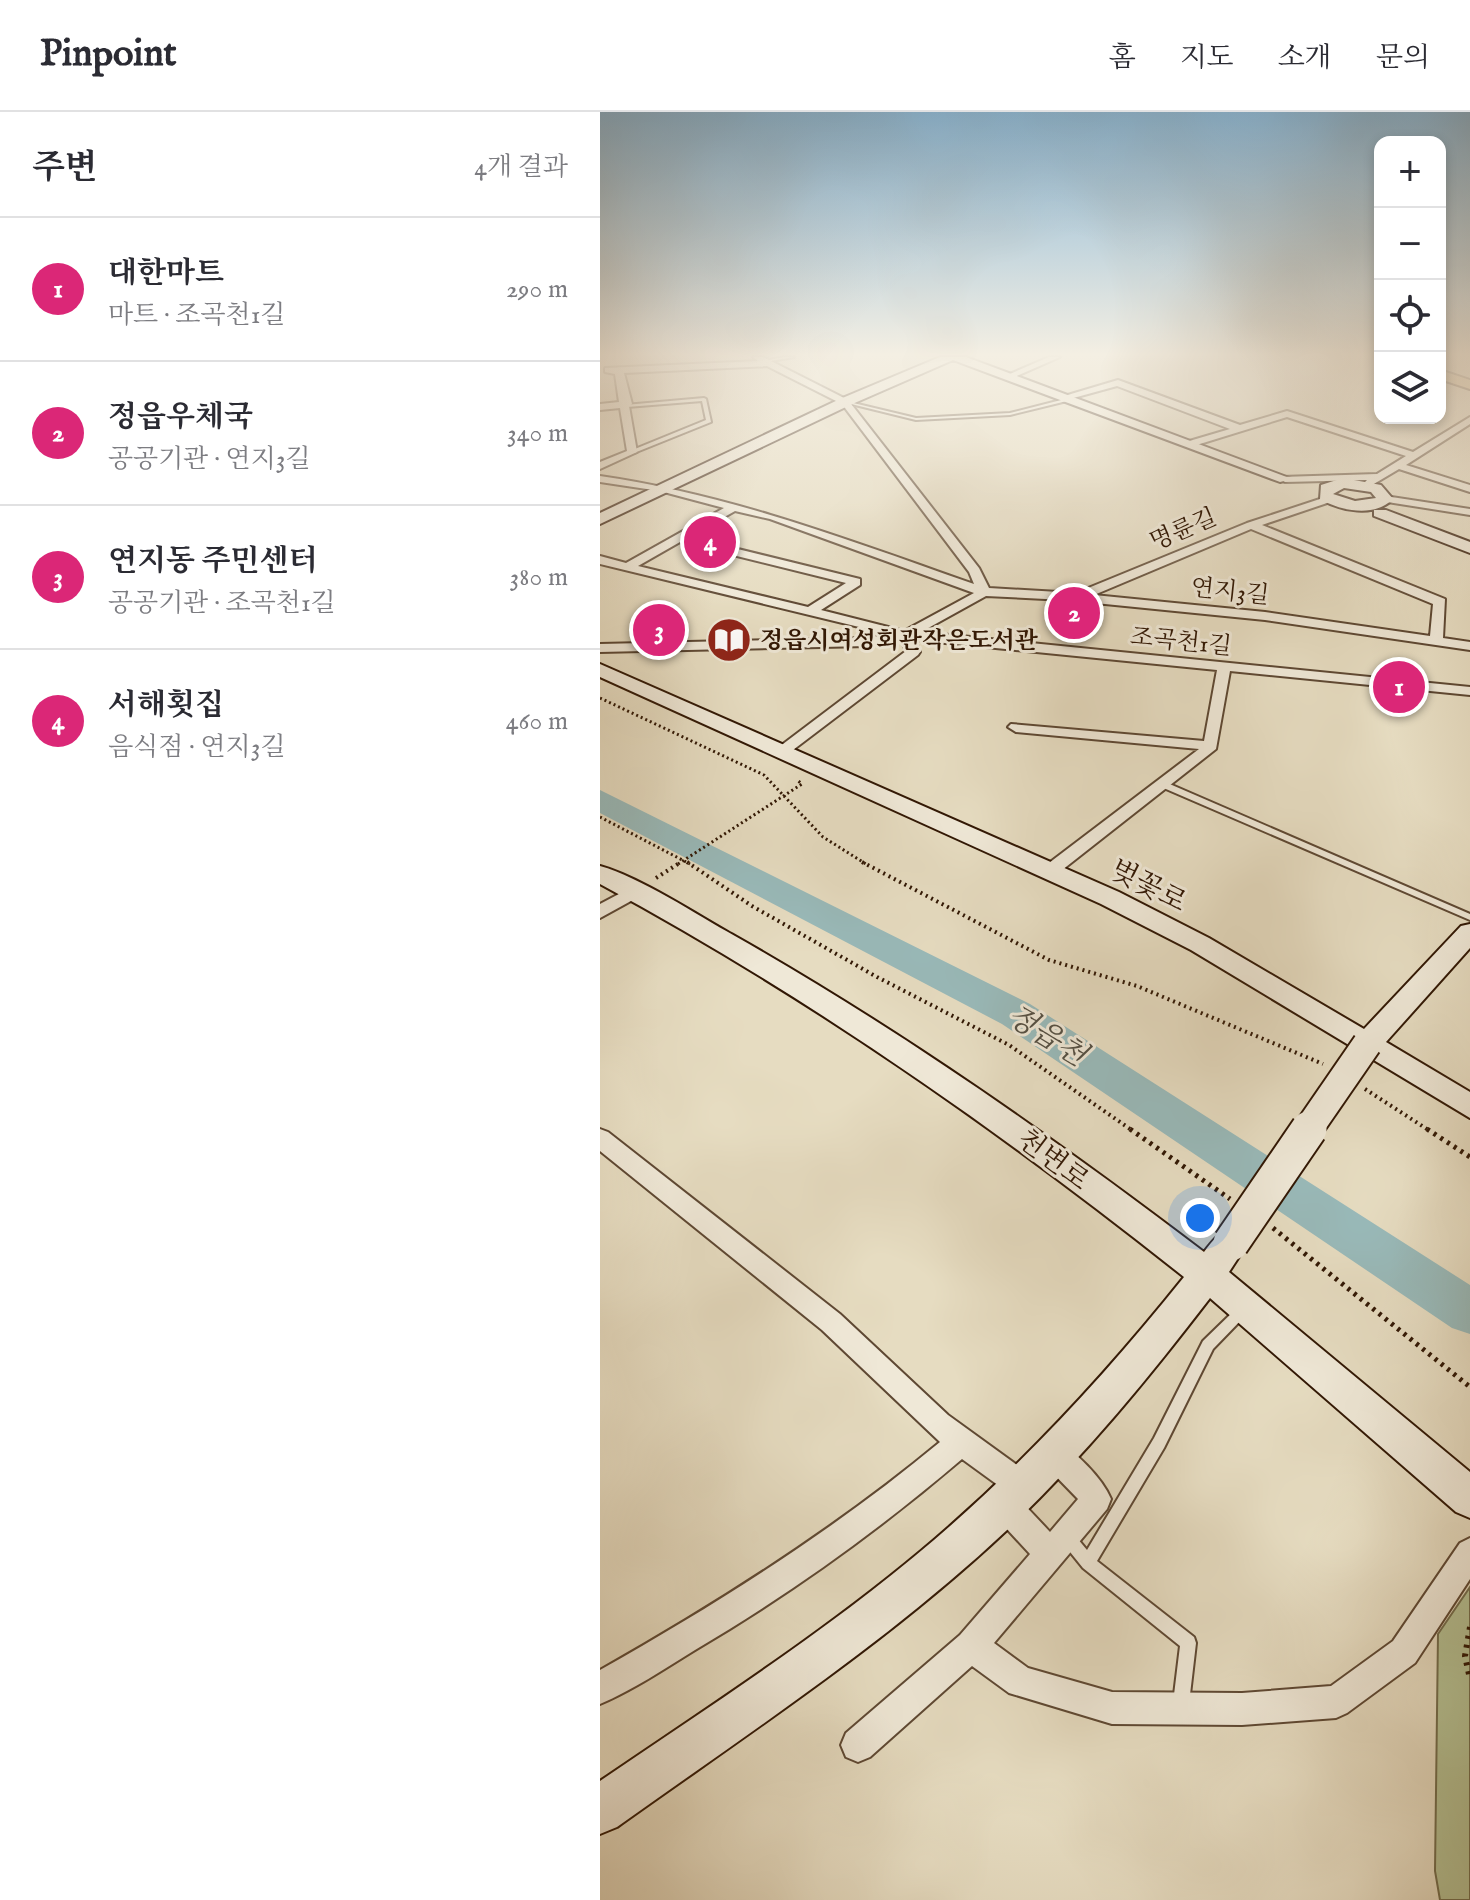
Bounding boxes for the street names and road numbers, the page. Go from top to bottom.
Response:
street label: 명륜길 [1146,503,1222,558]
street label: 연지3길 [1189,573,1271,612]
street label: 조곡천1길 [1129,622,1233,663]
street label: 벚꽃로 [1104,853,1192,921]
street label: 천변로 [1010,1123,1095,1199]

